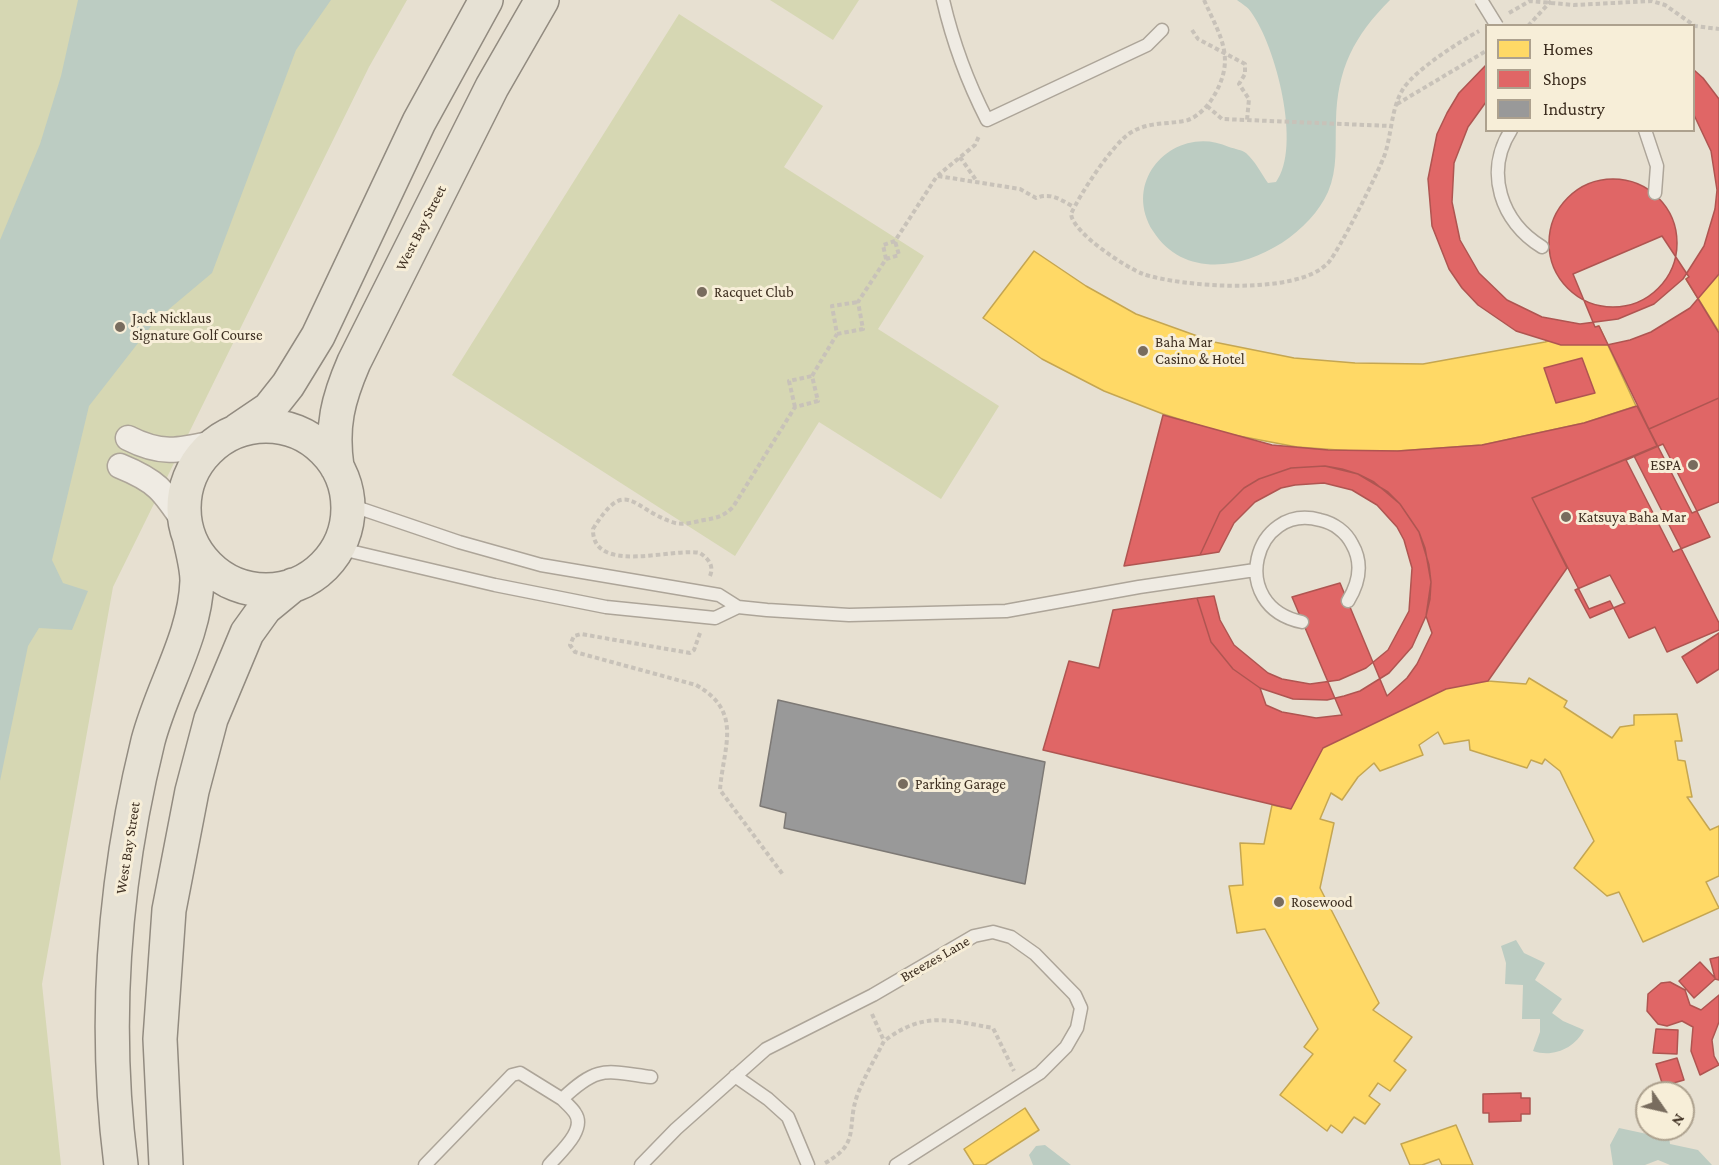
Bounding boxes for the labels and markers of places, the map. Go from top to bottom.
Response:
place label: Racquet Club [714,283,794,301]
marker: Racquet Club [695,285,709,299]
place label: Jack Nicklaus Signature Golf Course [132,309,263,344]
marker: Jack Nicklaus Signature Golf Course [113,320,127,334]
place label: Baha Mar Casino & Hotel [1155,333,1245,368]
marker: Baha Mar Casino & Hotel [1136,344,1150,358]
place label: ESPA [1650,456,1681,474]
marker: ESPA [1686,458,1700,472]
place label: Katsuya Baha Mar [1578,508,1686,526]
marker: Katsuya Baha Mar [1559,510,1573,524]
place label: Parking Garage [915,775,1006,793]
marker: Parking Garage [896,777,910,791]
place label: Rosewood [1291,893,1353,911]
marker: Rosewood [1272,895,1286,909]

